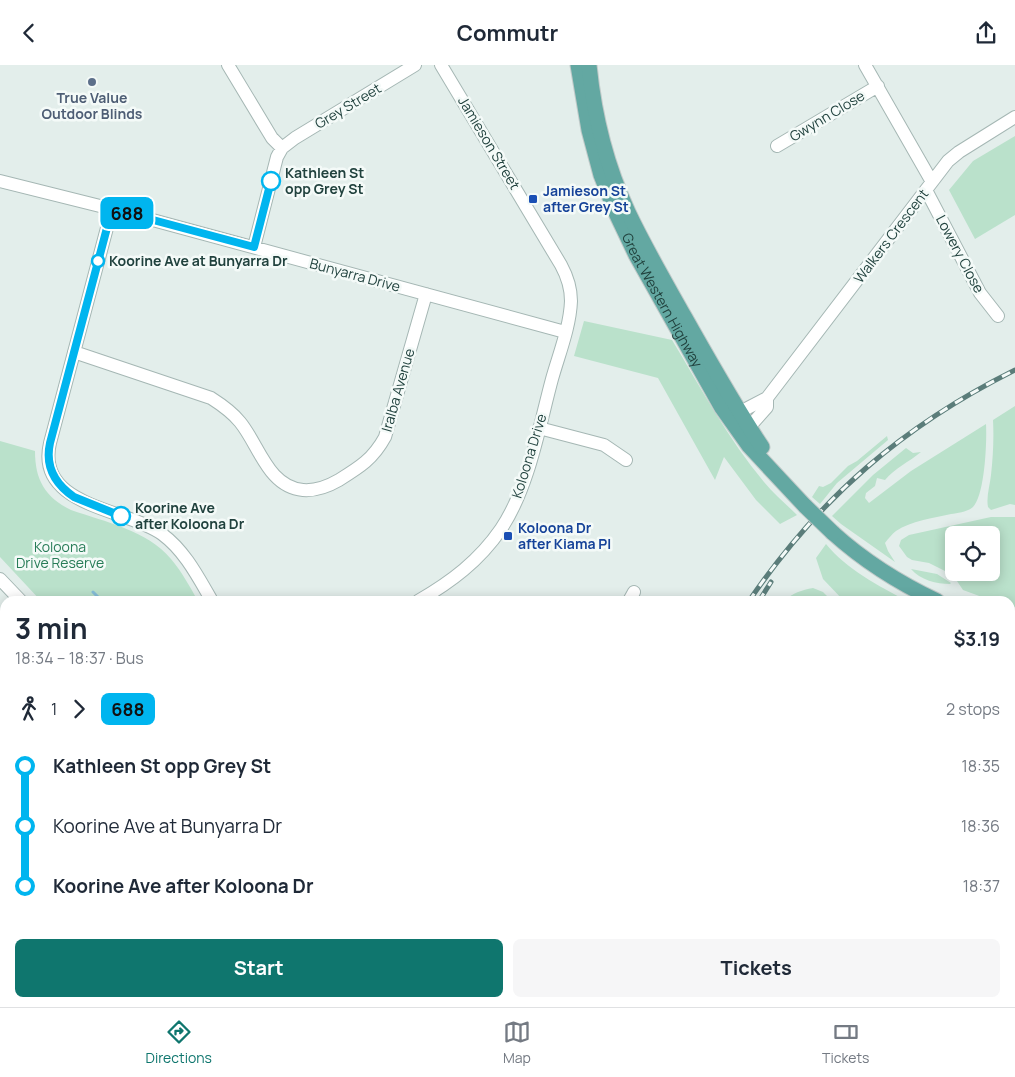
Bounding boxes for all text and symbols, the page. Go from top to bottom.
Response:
text: Commutr [457,18,558,48]
icon: back [15,19,43,47]
icon: share [972,19,1000,47]
marker: True Value Outdoor Blinds [86,76,98,88]
street label: Grey Street [311,78,385,133]
street label: Gwynn Close [786,86,868,145]
place label: True Value Outdoor Blinds [42,88,143,123]
street label: Jamieson Street [454,93,525,193]
place label: Kathleen St opp Grey St [285,163,364,198]
marker: Kathleen St opp Grey St [261,171,281,191]
place label: Jamieson St after Grey St [543,181,629,216]
street label: Walkers Crescent [849,184,933,287]
marker: Jamieson St after Grey St [527,193,539,205]
line badge: 688 [98,197,156,229]
text: 688 [110,201,144,225]
street label: Lowery Close [932,211,989,296]
street label: Great Western Highway [618,230,708,371]
place label: Koorine Ave at Bunyarra Dr [109,251,288,270]
street label: Bunyarra Drive [308,253,402,296]
marker: Koorine Ave at Bunyarra Dr [91,254,105,268]
street label: Iralba Avenue [377,346,418,434]
street label: Koloona Drive [507,411,550,500]
place label: Koorine Ave after Koloona Dr [135,498,245,533]
marker: Koorine Ave after Koloona Dr [111,506,131,526]
place label: Koloona Dr after Kiama Pl [518,518,611,553]
map controls [945,526,1000,581]
button: locate [945,526,1000,581]
marker: Koloona Dr after Kiama Pl [502,530,514,542]
park label: Koloona Drive Reserve [16,537,104,572]
text: 3 min [15,609,87,647]
text: $3.19 [953,626,1000,652]
text: 18:34 – 18:37 · Bus [15,647,144,669]
icon: walk [15,695,43,723]
icon: forward [65,695,93,723]
text: 688 [111,697,145,721]
text: 1 [51,698,57,720]
text: 2 stops [946,698,1000,720]
text: Kathleen St opp Grey St [53,753,271,779]
text: 18:35 [962,755,1000,777]
text: Koorine Ave at Bunyarra Dr [53,813,282,839]
text: 18:36 [961,815,1000,837]
text: Koorine Ave after Koloona Dr [53,873,314,899]
text: 18:37 [963,875,1000,897]
button: Start [15,939,503,997]
button: Tickets [513,939,1000,997]
tab: Directions [146,1018,212,1067]
tab: Map [503,1018,531,1067]
tab: Tickets [822,1018,869,1067]

